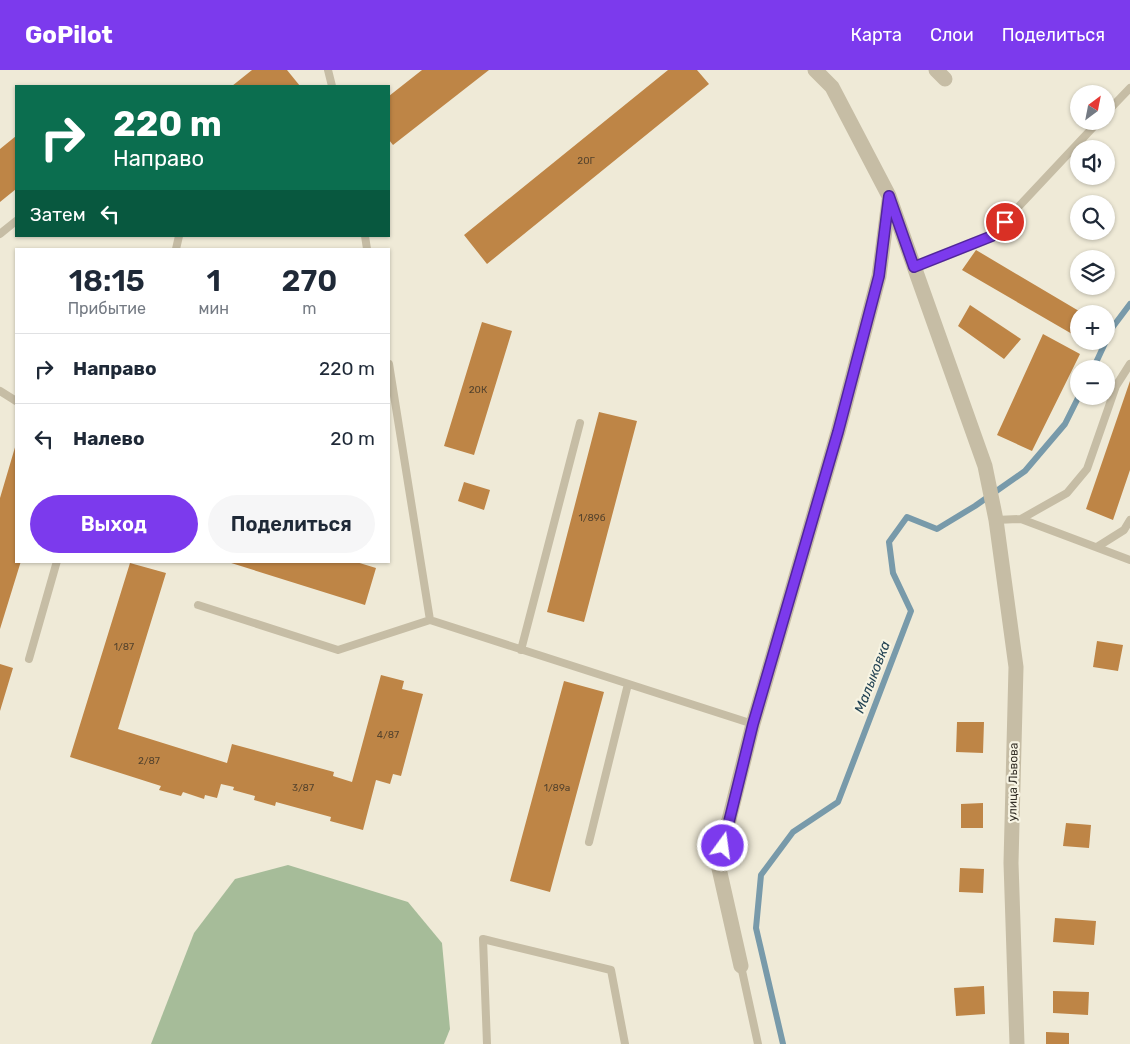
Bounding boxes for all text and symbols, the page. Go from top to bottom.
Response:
text: GoPilot [25,21,113,49]
text: Карта [851,24,902,46]
text: Слои [930,24,974,46]
text: Поделиться [1002,24,1105,46]
north arrow [1070,85,1115,130]
map controls [1070,85,1115,405]
text: 220 m [113,103,222,145]
icon: right [30,105,95,170]
button: sound [1070,140,1115,185]
text: Направо [113,145,204,172]
house number: 20Г [577,155,595,167]
button: search [1070,195,1115,240]
icon: left [96,200,124,228]
pin [984,201,1026,243]
text: Затем [30,203,86,226]
icon: arrive [991,208,1019,236]
button: layers [1070,250,1115,295]
text: 18:15 [69,263,145,299]
text: 1 [207,263,221,299]
text: 270 [282,263,337,299]
text: Прибытие [68,299,146,318]
text: мин [198,299,229,318]
text: m [302,299,317,318]
button: + [1070,305,1115,350]
icon: right [30,355,58,383]
text: Направо [73,357,157,380]
text: 220 m [319,357,375,380]
button: − [1070,360,1115,405]
house number: 20К [469,384,488,396]
icon: left [30,425,58,453]
text: Налево [73,427,145,450]
text: 20 m [330,427,375,450]
button: Выход [30,495,198,553]
button: Поделиться [208,495,375,553]
house number: 1/89б [578,512,606,524]
water label: Малыковка [851,639,894,716]
house number: 1/87 [114,641,134,653]
house number: 4/87 [377,729,399,741]
street label: улица Львова [1005,742,1021,822]
house number: 2/87 [138,755,160,767]
house number: 3/87 [292,782,314,794]
house number: 1/89а [544,782,570,794]
position arrow [696,819,748,871]

